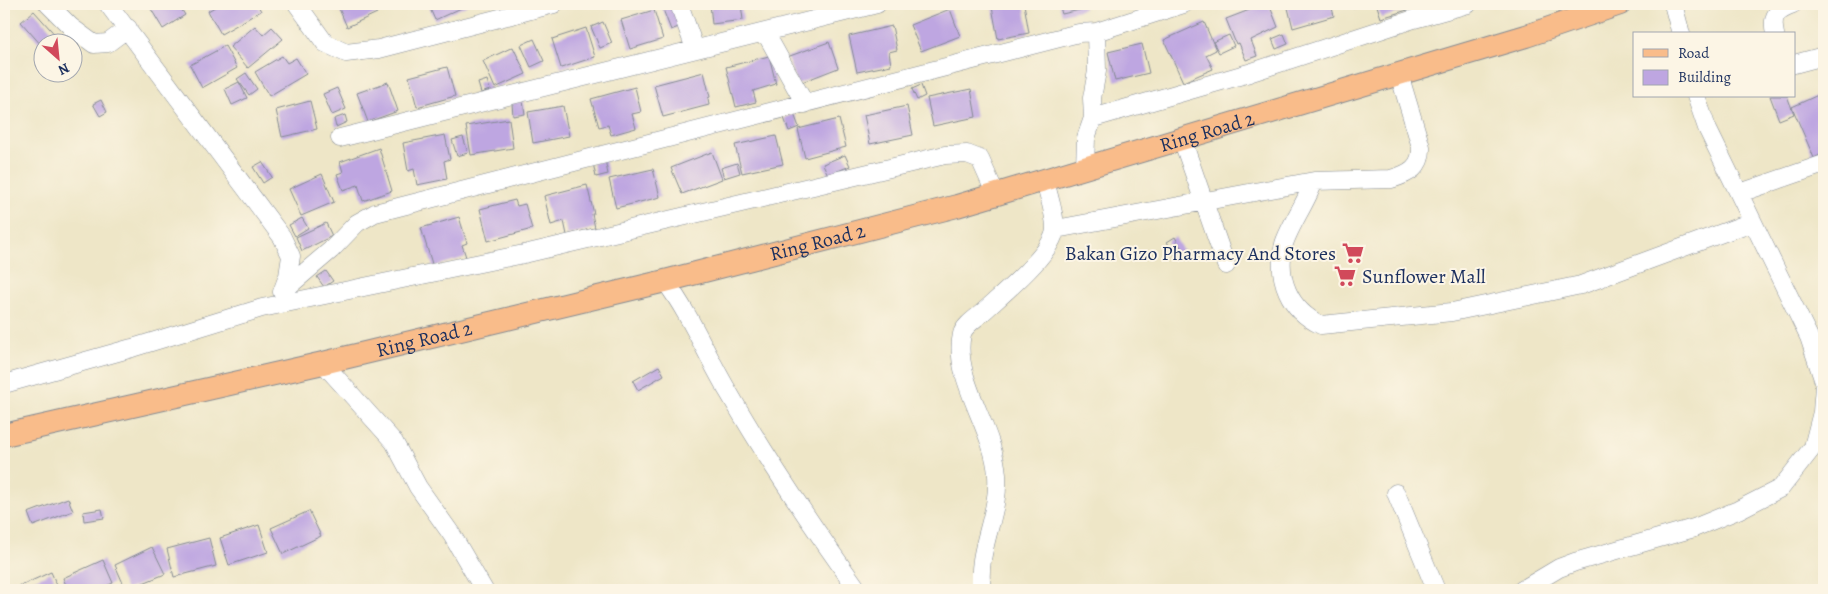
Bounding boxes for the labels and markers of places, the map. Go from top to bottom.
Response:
place label: Bakan Gizo Pharmacy And Stores [1065,240,1336,267]
supermarket icon: Bakan Gizo Pharmacy And Stores [1340,240,1366,266]
supermarket icon: Sunflower Mall [1332,263,1358,289]
place label: Sunflower Mall [1362,263,1486,290]

